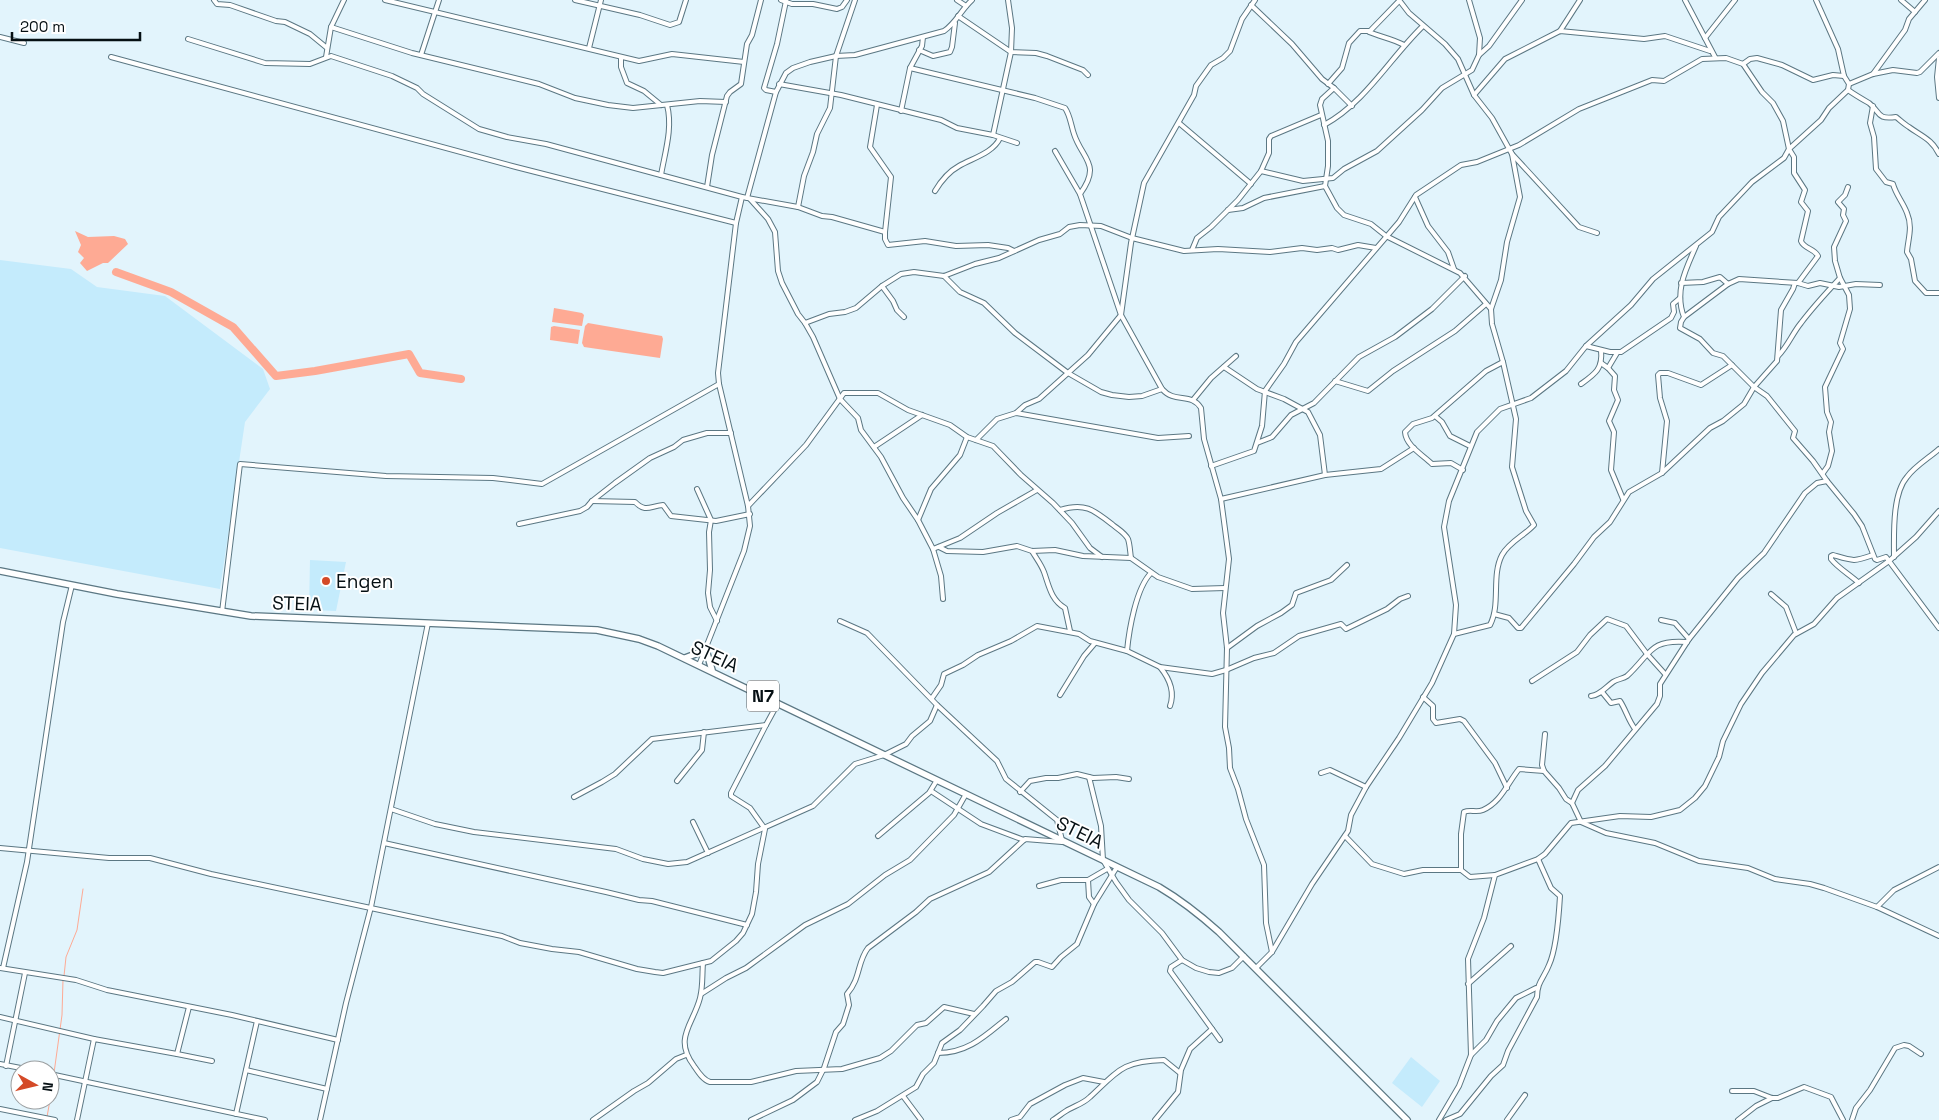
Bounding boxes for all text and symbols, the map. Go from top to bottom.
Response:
scale bar [12,10,140,42]
text: 200 m [20,17,65,36]
place label: Engen [336,569,393,594]
marker: Engen [320,575,332,587]
street label: STEIA [272,590,322,617]
street label: STEIA [687,635,743,678]
road number: N7 [747,680,779,711]
street label: STEIA [1052,810,1108,855]
north arrow [10,1060,60,1110]
text: N [38,1081,57,1093]

